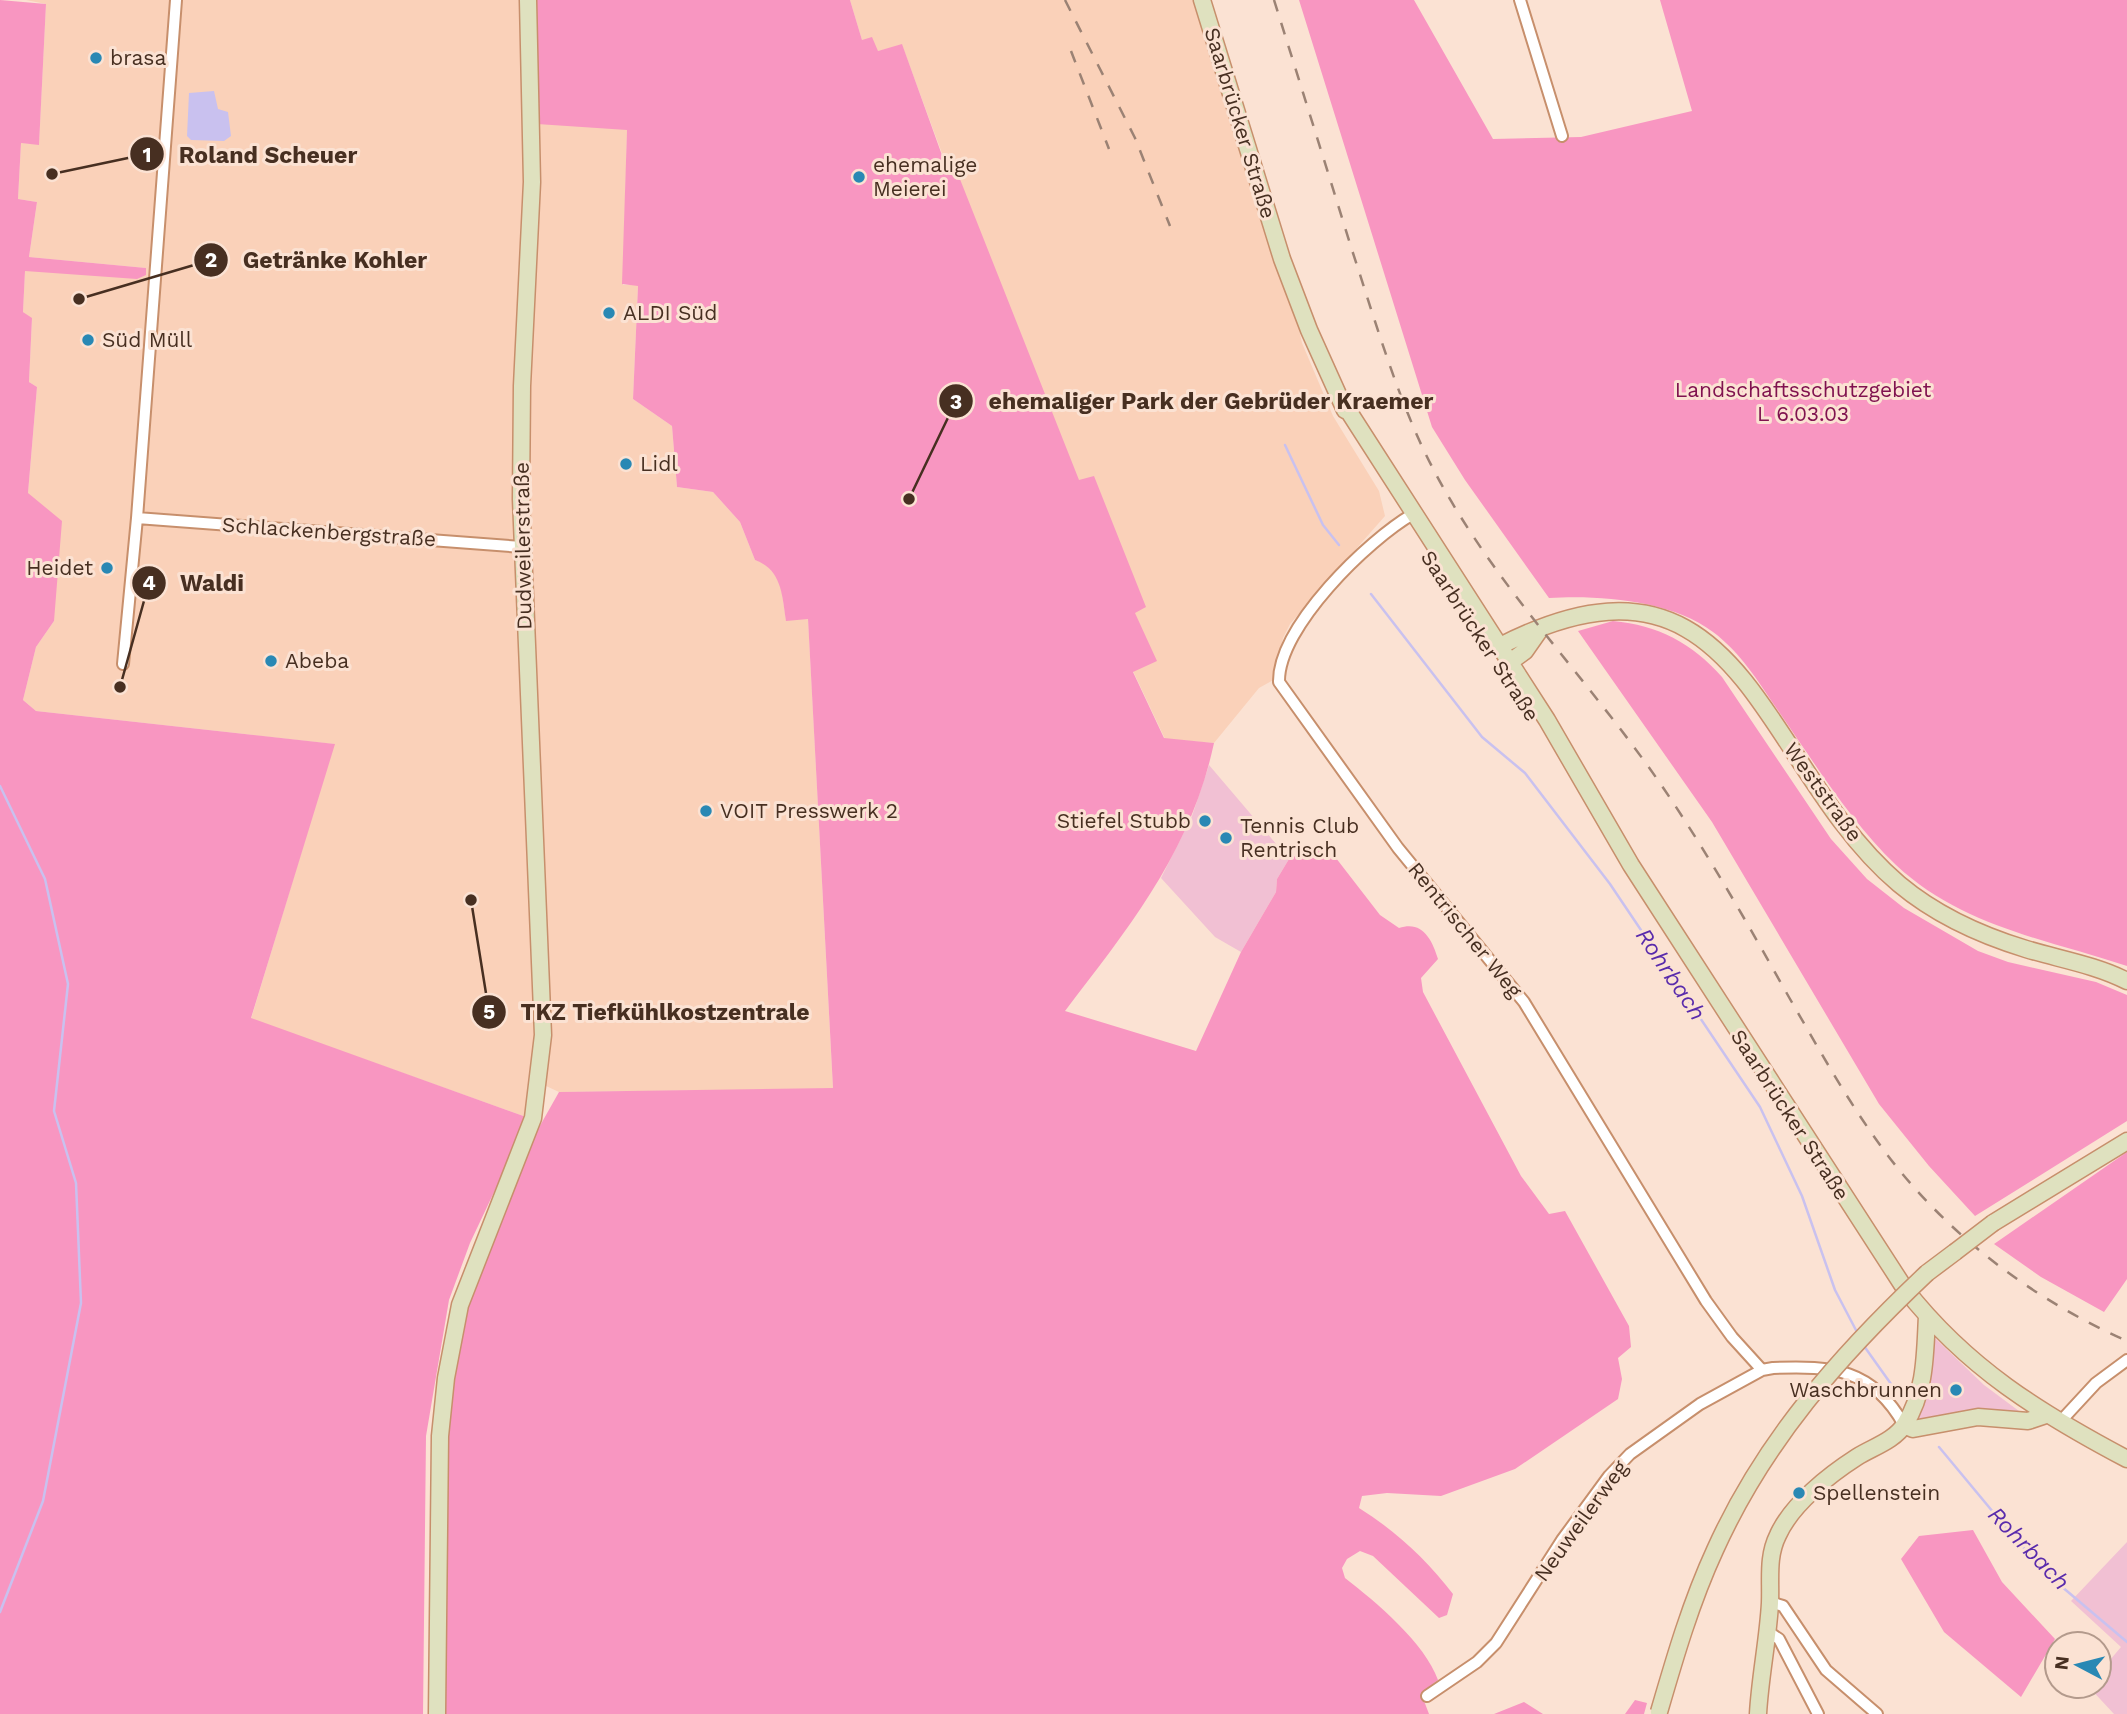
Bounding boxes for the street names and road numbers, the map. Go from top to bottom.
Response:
street label: Saarbrücker Straße [1200,24,1281,221]
street label: Dudweilerstraße [509,462,536,630]
street label: Schlackenbergstraße [221,512,437,551]
street label: Saarbrücker Straße [1416,546,1545,726]
street label: Weststraße [1779,737,1868,846]
street label: Rentrischer Weg [1403,857,1528,1003]
street label: Saarbrücker Straße [1726,1025,1855,1205]
street label: Neuweilerweg [1528,1455,1633,1586]

